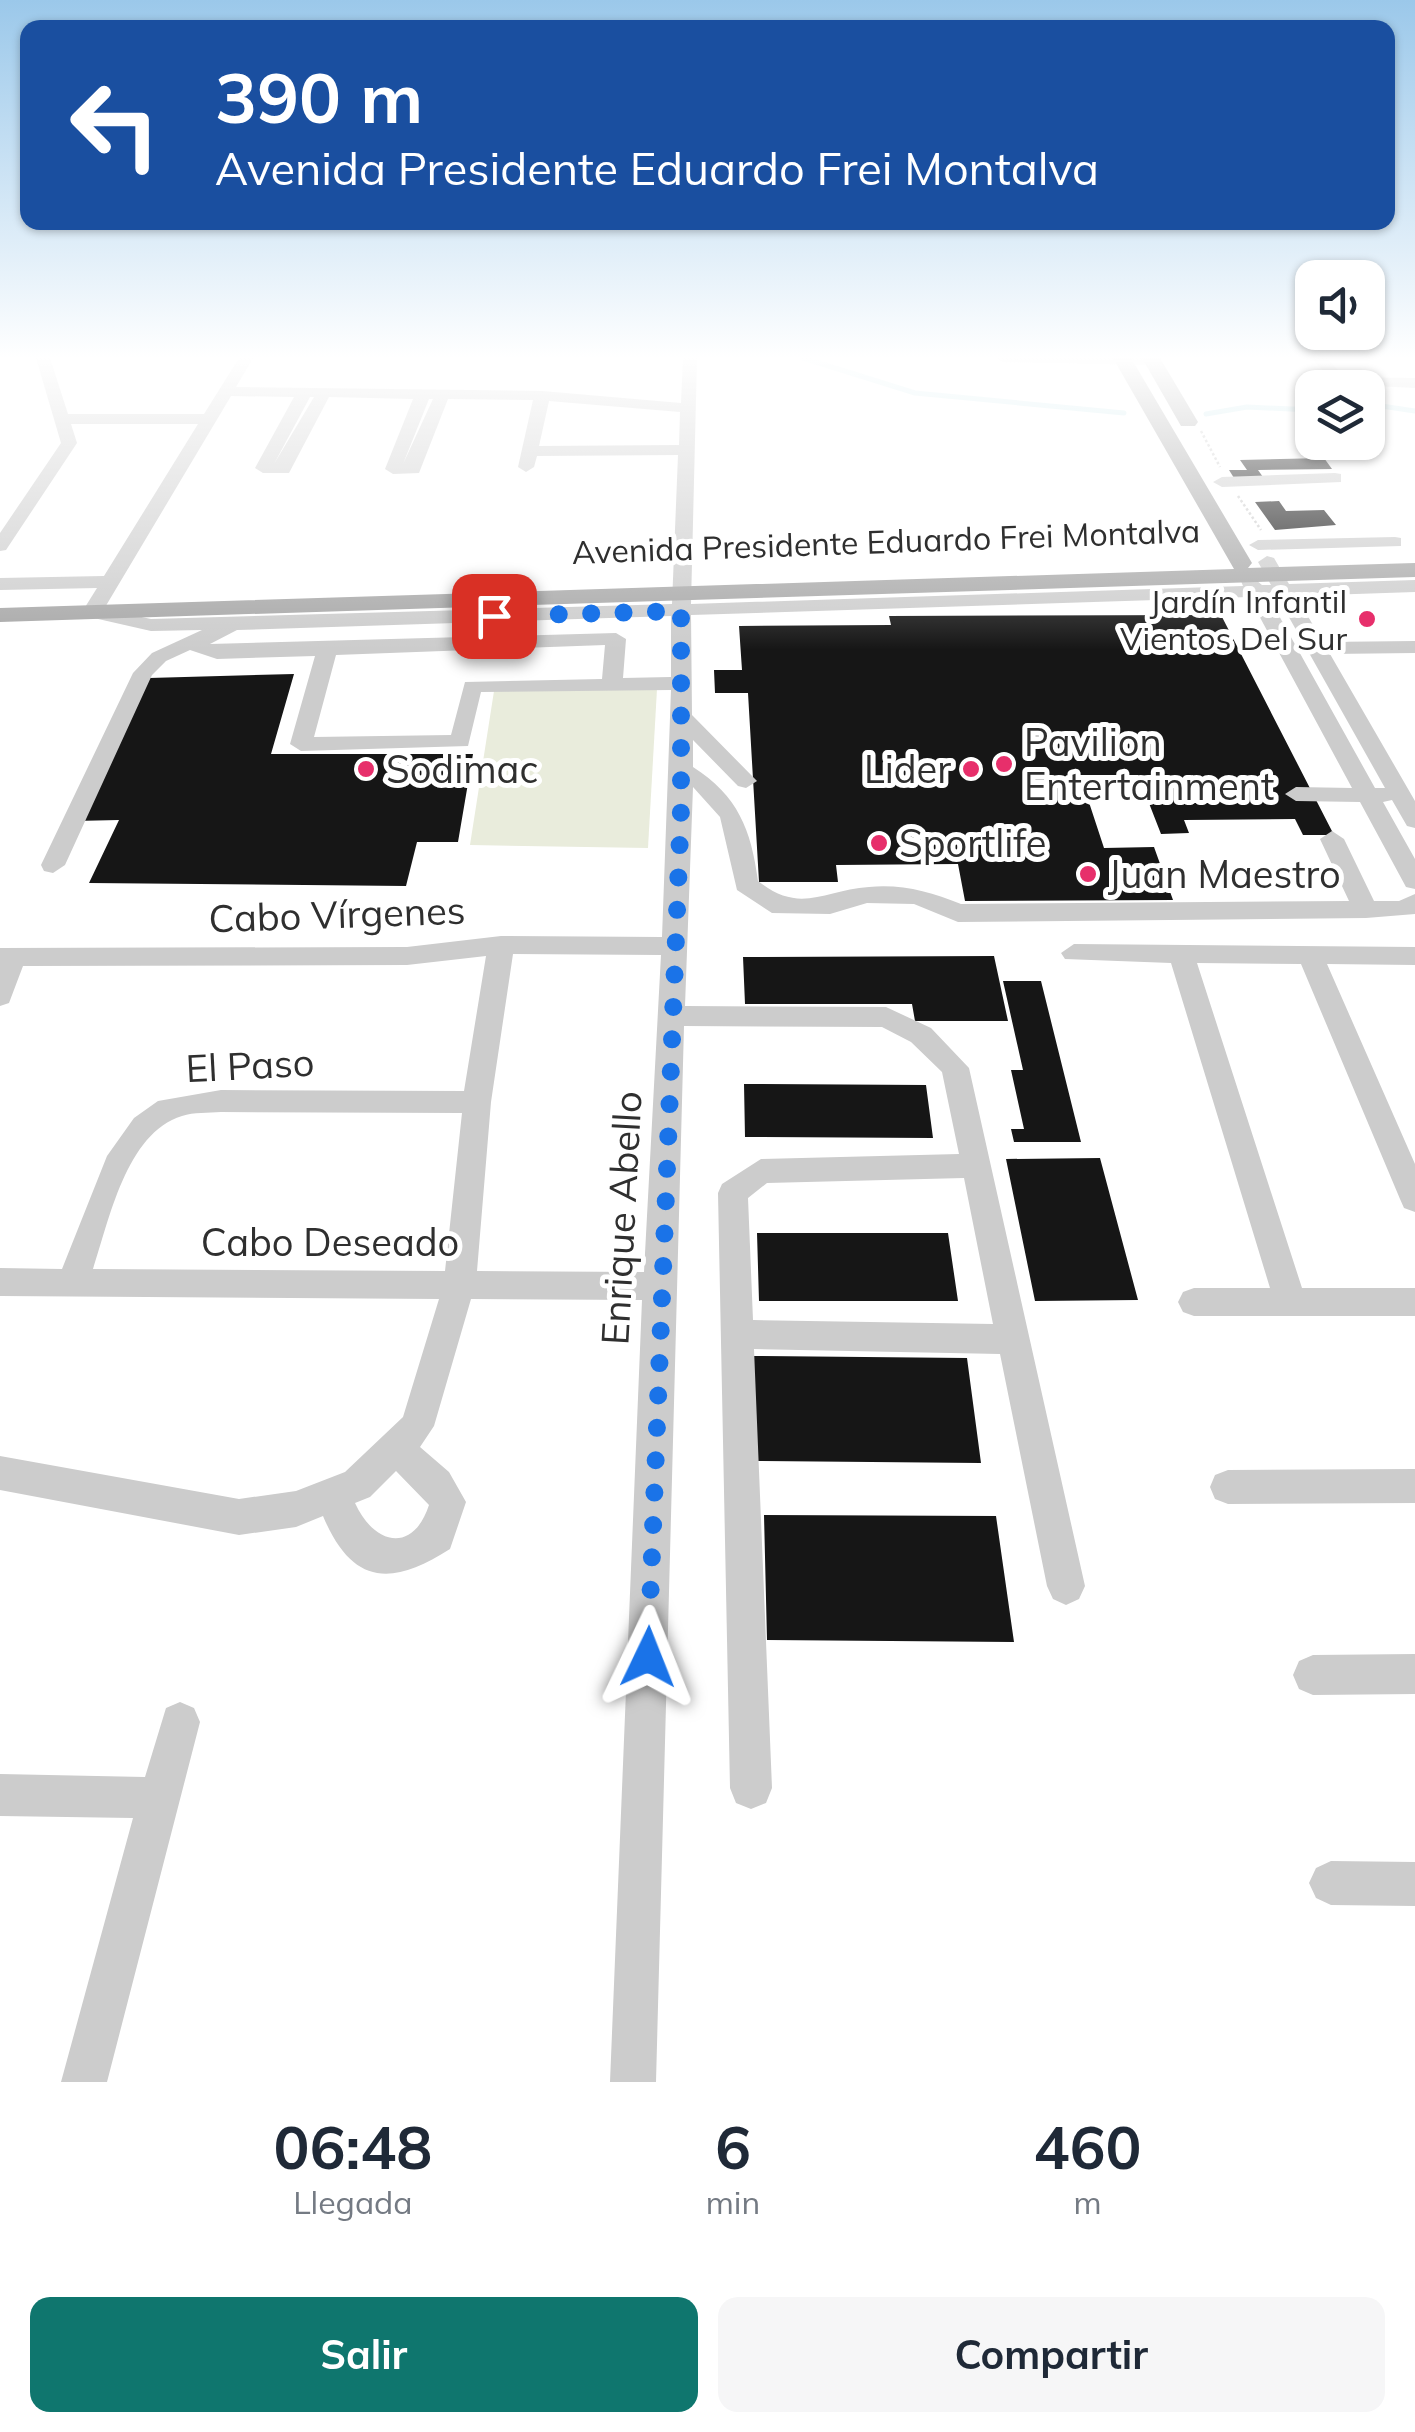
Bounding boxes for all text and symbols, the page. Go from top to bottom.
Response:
text: 390 m [215,53,423,141]
icon: left [50,60,180,190]
text: Avenida Presidente Eduardo Frei Montalva [215,140,1099,196]
map controls [1295,260,1385,460]
button: sound [1295,260,1385,350]
button: layers [1295,370,1385,460]
street label: Avenida Presidente Eduardo Frei Montalva [571,510,1201,572]
pin [452,574,537,659]
place label: Jardín Infantil Vientos Del Sur [1120,581,1347,658]
icon: arrive [467,589,522,644]
marker: Jardín Infantil Vientos Del Sur [1356,608,1378,630]
place label: Pavilion Entertainment [1024,718,1274,810]
place label: Sodimac [386,745,538,793]
place label: Lider [864,745,951,793]
marker: Pavilion Entertainment [993,753,1015,775]
marker: Sodimac [355,758,377,780]
marker: Lider [960,758,982,780]
place label: Sportlife [899,819,1046,867]
marker: Sportlife [868,832,890,854]
place label: Juan Maestro [1108,850,1341,898]
marker: Juan Maestro [1077,863,1099,885]
street label: Cabo Vírgenes [208,886,466,942]
street label: El Paso [185,1038,315,1092]
street label: Enrique Abello [590,1090,652,1346]
street label: Cabo Deseado [201,1218,459,1266]
position arrow [596,1605,700,1709]
text: 06:48 [273,2109,432,2184]
text: 6 [715,2109,751,2184]
text: 460 [1034,2109,1142,2184]
text: Llegada [293,2182,413,2222]
text: min [706,2182,760,2222]
text: m [1074,2182,1102,2222]
button: Salir [30,2297,698,2412]
button: Compartir [718,2297,1385,2412]

